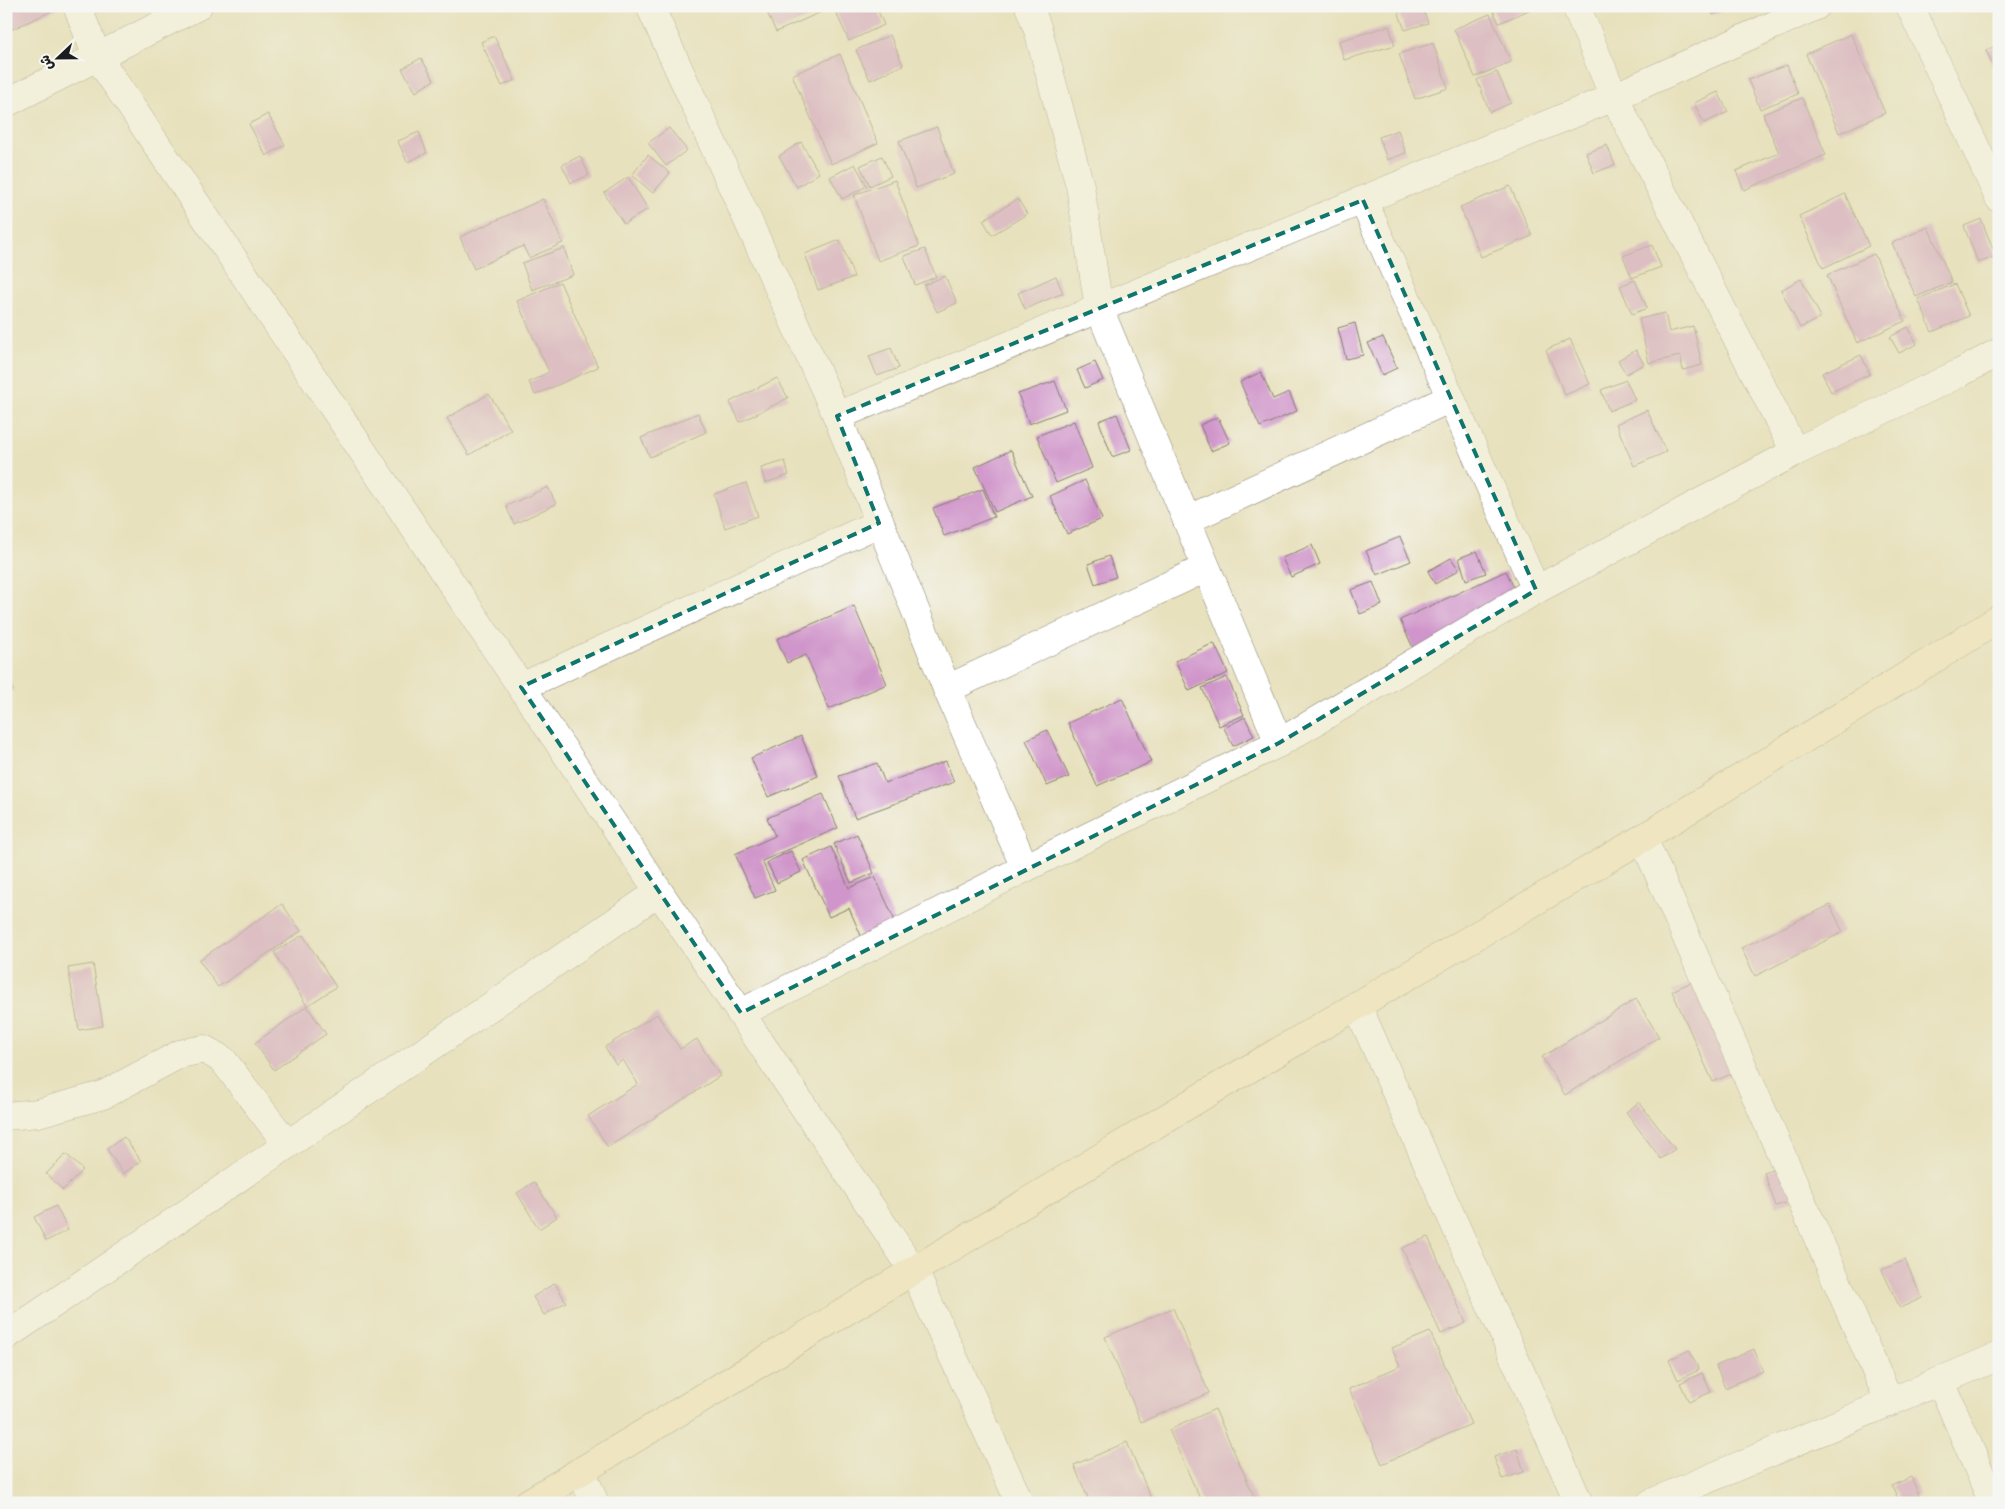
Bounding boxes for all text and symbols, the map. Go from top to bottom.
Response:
north arrow [32,32,82,82]
text: ش [33,52,58,74]

